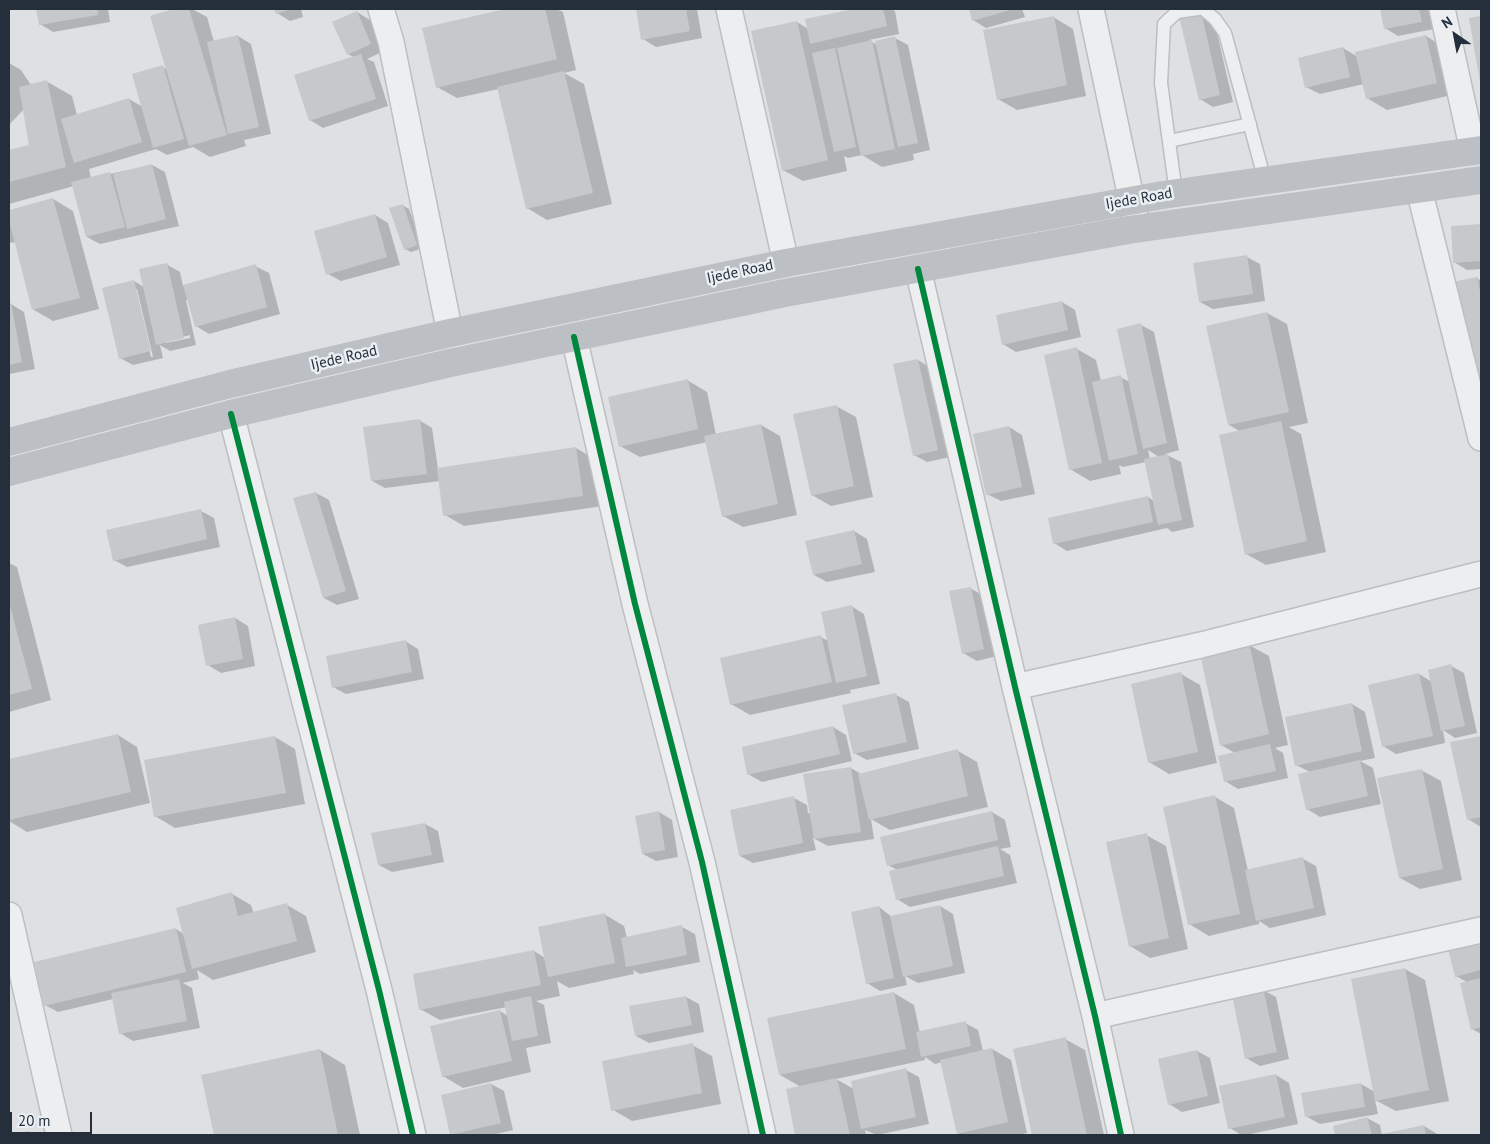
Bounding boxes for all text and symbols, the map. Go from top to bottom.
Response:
north arrow [1430,10,1480,60]
text: N [1438,12,1456,32]
street label: Ijede Road [1104,184,1174,214]
street label: Ijede Road [705,256,775,288]
street label: Ijede Road [309,342,379,374]
scale bar [12,1102,95,1134]
text: 20 m [18,1111,51,1130]

